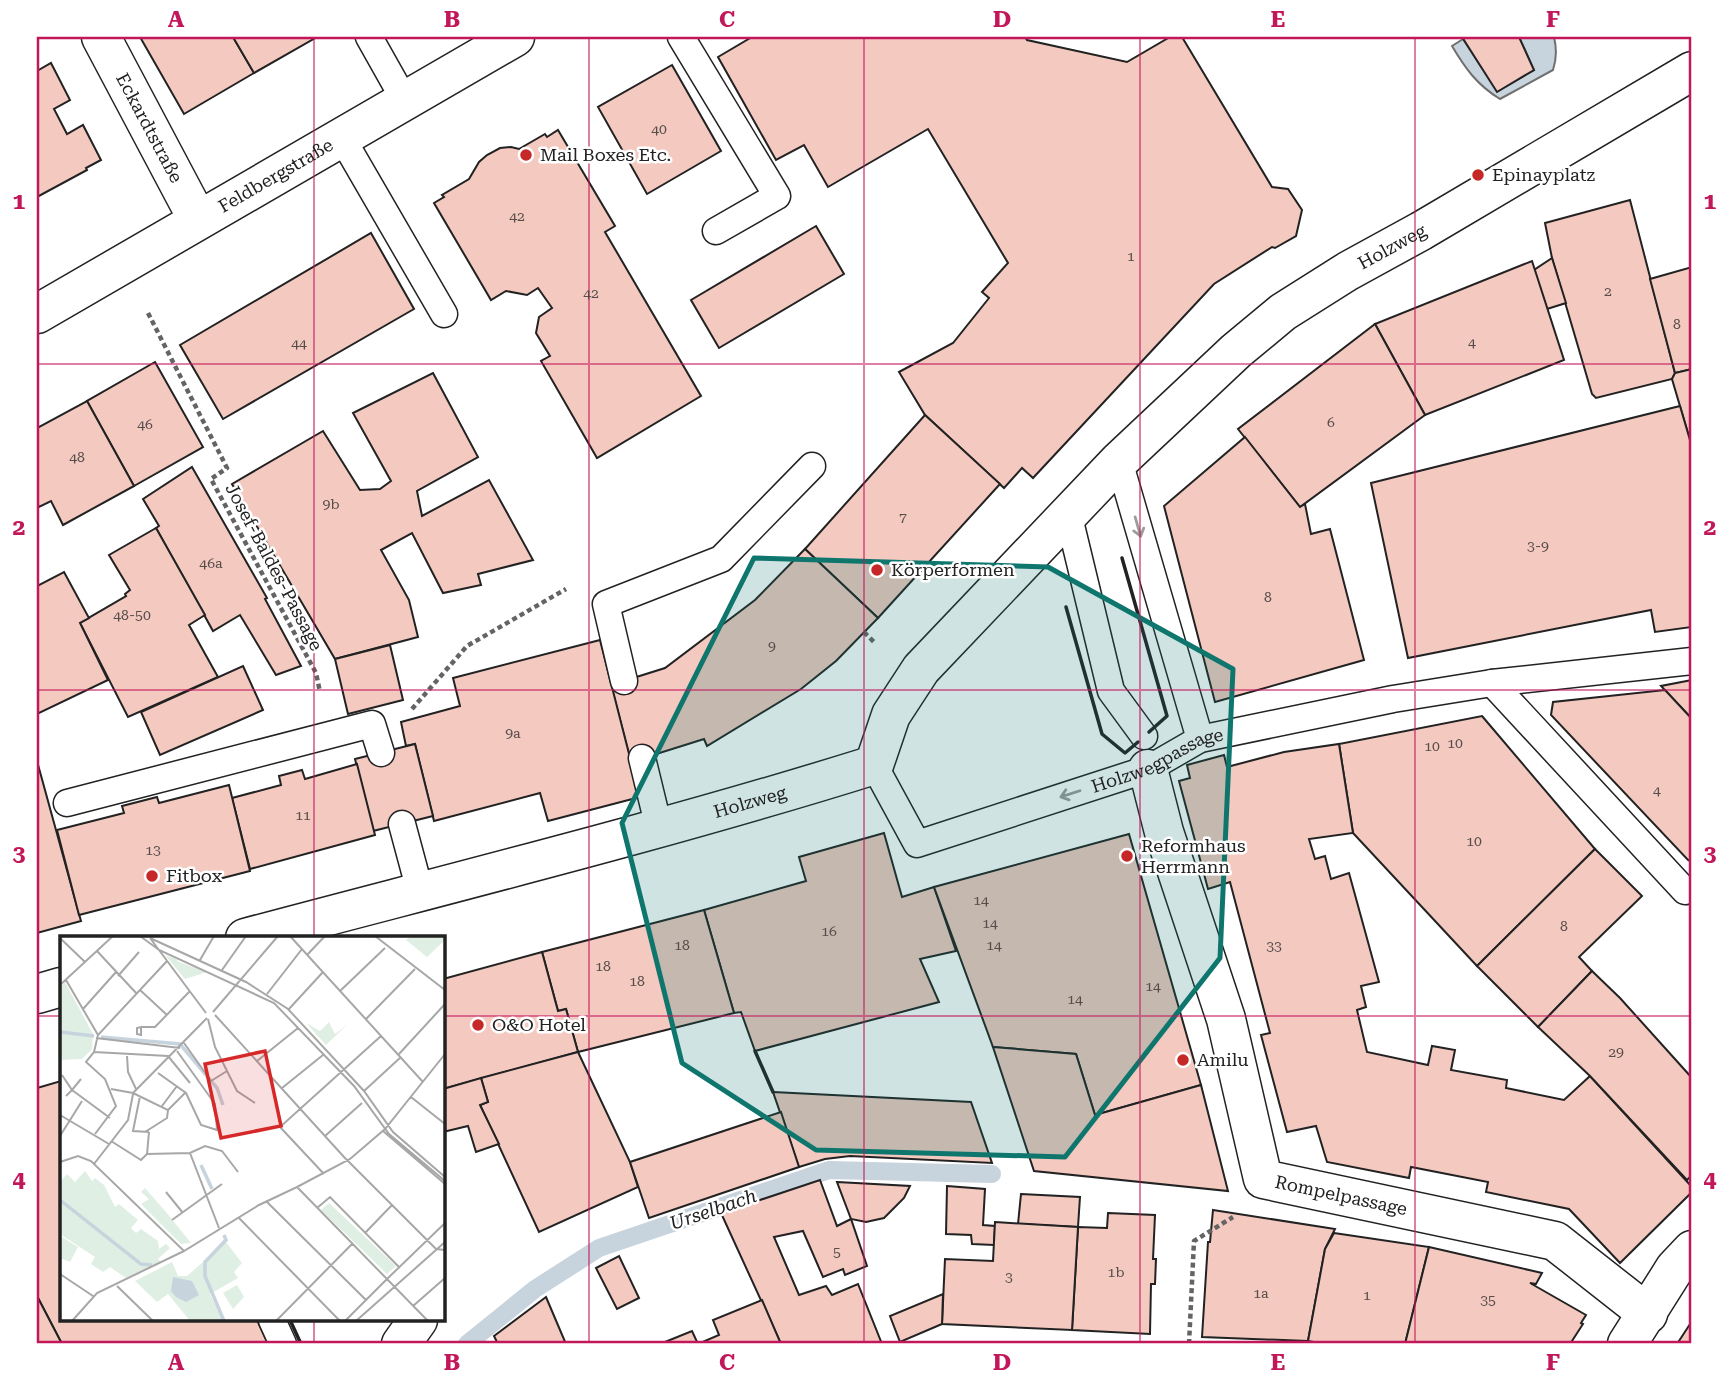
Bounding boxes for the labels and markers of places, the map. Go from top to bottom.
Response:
place label: Mail Boxes Etc. [540,144,671,165]
marker: Mail Boxes Etc. [518,147,534,163]
place label: Epinayplatz [1492,164,1596,185]
marker: Epinayplatz [1470,167,1486,183]
place label: Körperformen [891,559,1015,580]
marker: Körperformen [869,562,885,578]
place label: Reformhaus Herrmann [1141,835,1246,877]
marker: Reformhaus Herrmann [1119,848,1135,864]
place label: Fitbox [166,865,223,886]
marker: Fitbox [144,868,160,884]
place label: O&O Hotel [492,1014,586,1035]
marker: O&O Hotel [470,1017,486,1033]
place label: Amilu [1197,1049,1249,1070]
marker: Amilu [1175,1052,1191,1068]

